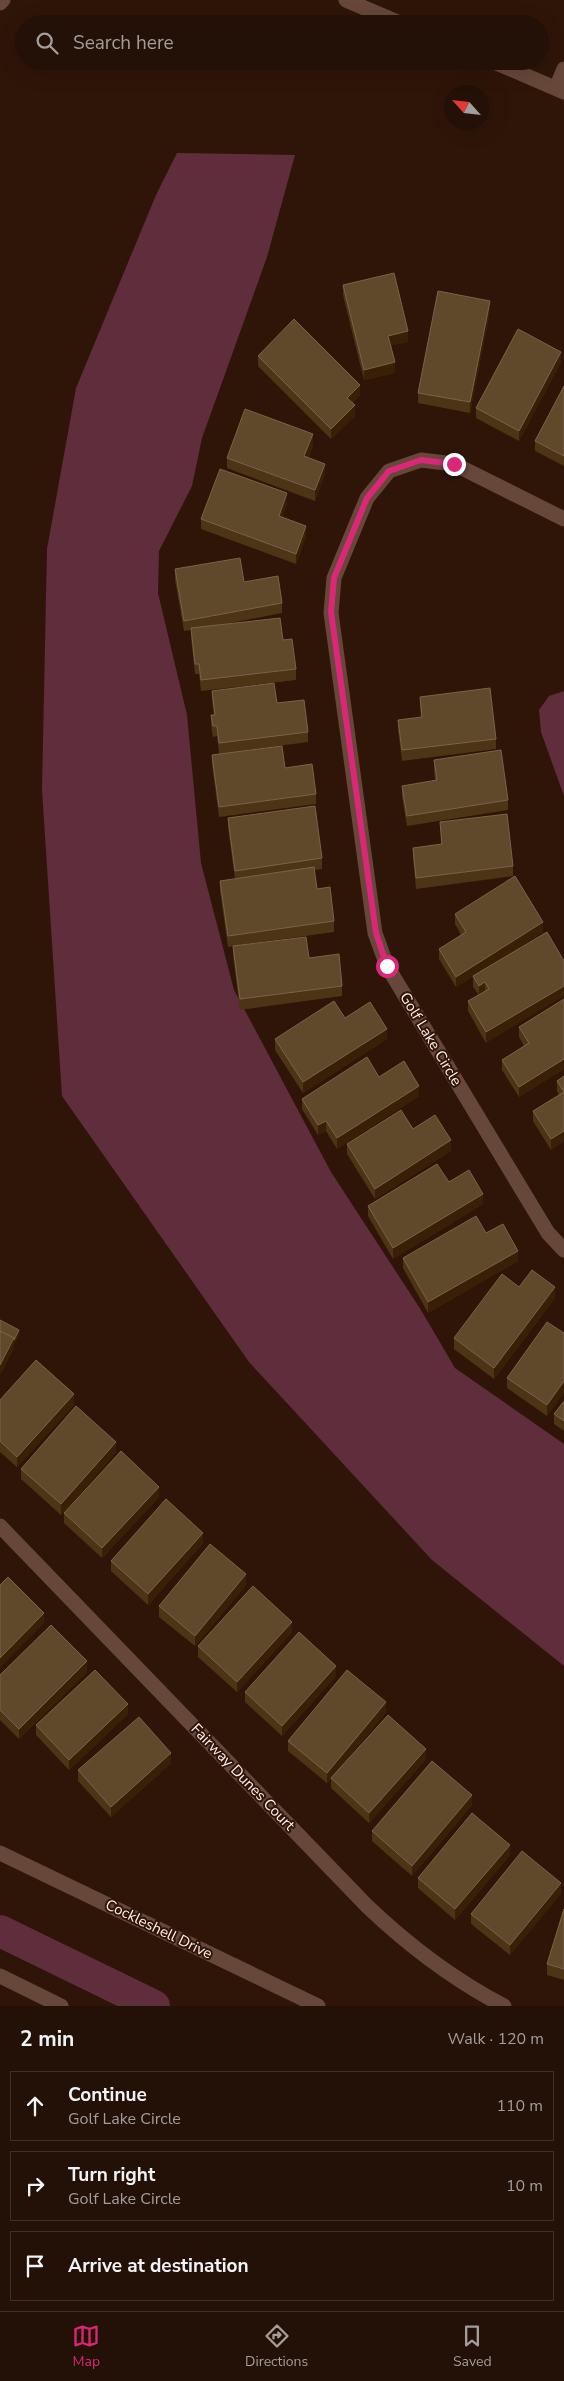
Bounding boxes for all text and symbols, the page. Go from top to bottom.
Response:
search box [15,15,549,70]
icon: search [33,29,61,57]
text: Search here [73,30,174,56]
north arrow [444,85,489,130]
route end [443,453,466,476]
route start [376,955,399,978]
street label: Golf Lake Circle [395,989,467,1090]
street label: Fairway Dunes Court [187,1719,300,1835]
street label: Cockleshell Drive [102,1894,216,1964]
text: 2 min [20,2025,74,2053]
text: Walk · 120 m [448,2028,544,2050]
text: Continue [68,2082,147,2108]
icon: ahead [21,2092,49,2120]
text: 110 m [496,2095,543,2117]
text: Golf Lake Circle [68,2108,181,2130]
text: Turn right [68,2162,155,2188]
icon: right [21,2172,49,2200]
text: 10 m [506,2175,543,2197]
text: Golf Lake Circle [68,2188,181,2210]
icon: arrive [21,2252,49,2280]
text: Arrive at destination [68,2253,249,2279]
tab: Map [72,2322,100,2371]
tab: Directions [245,2322,308,2371]
tab: Saved [453,2322,492,2371]

